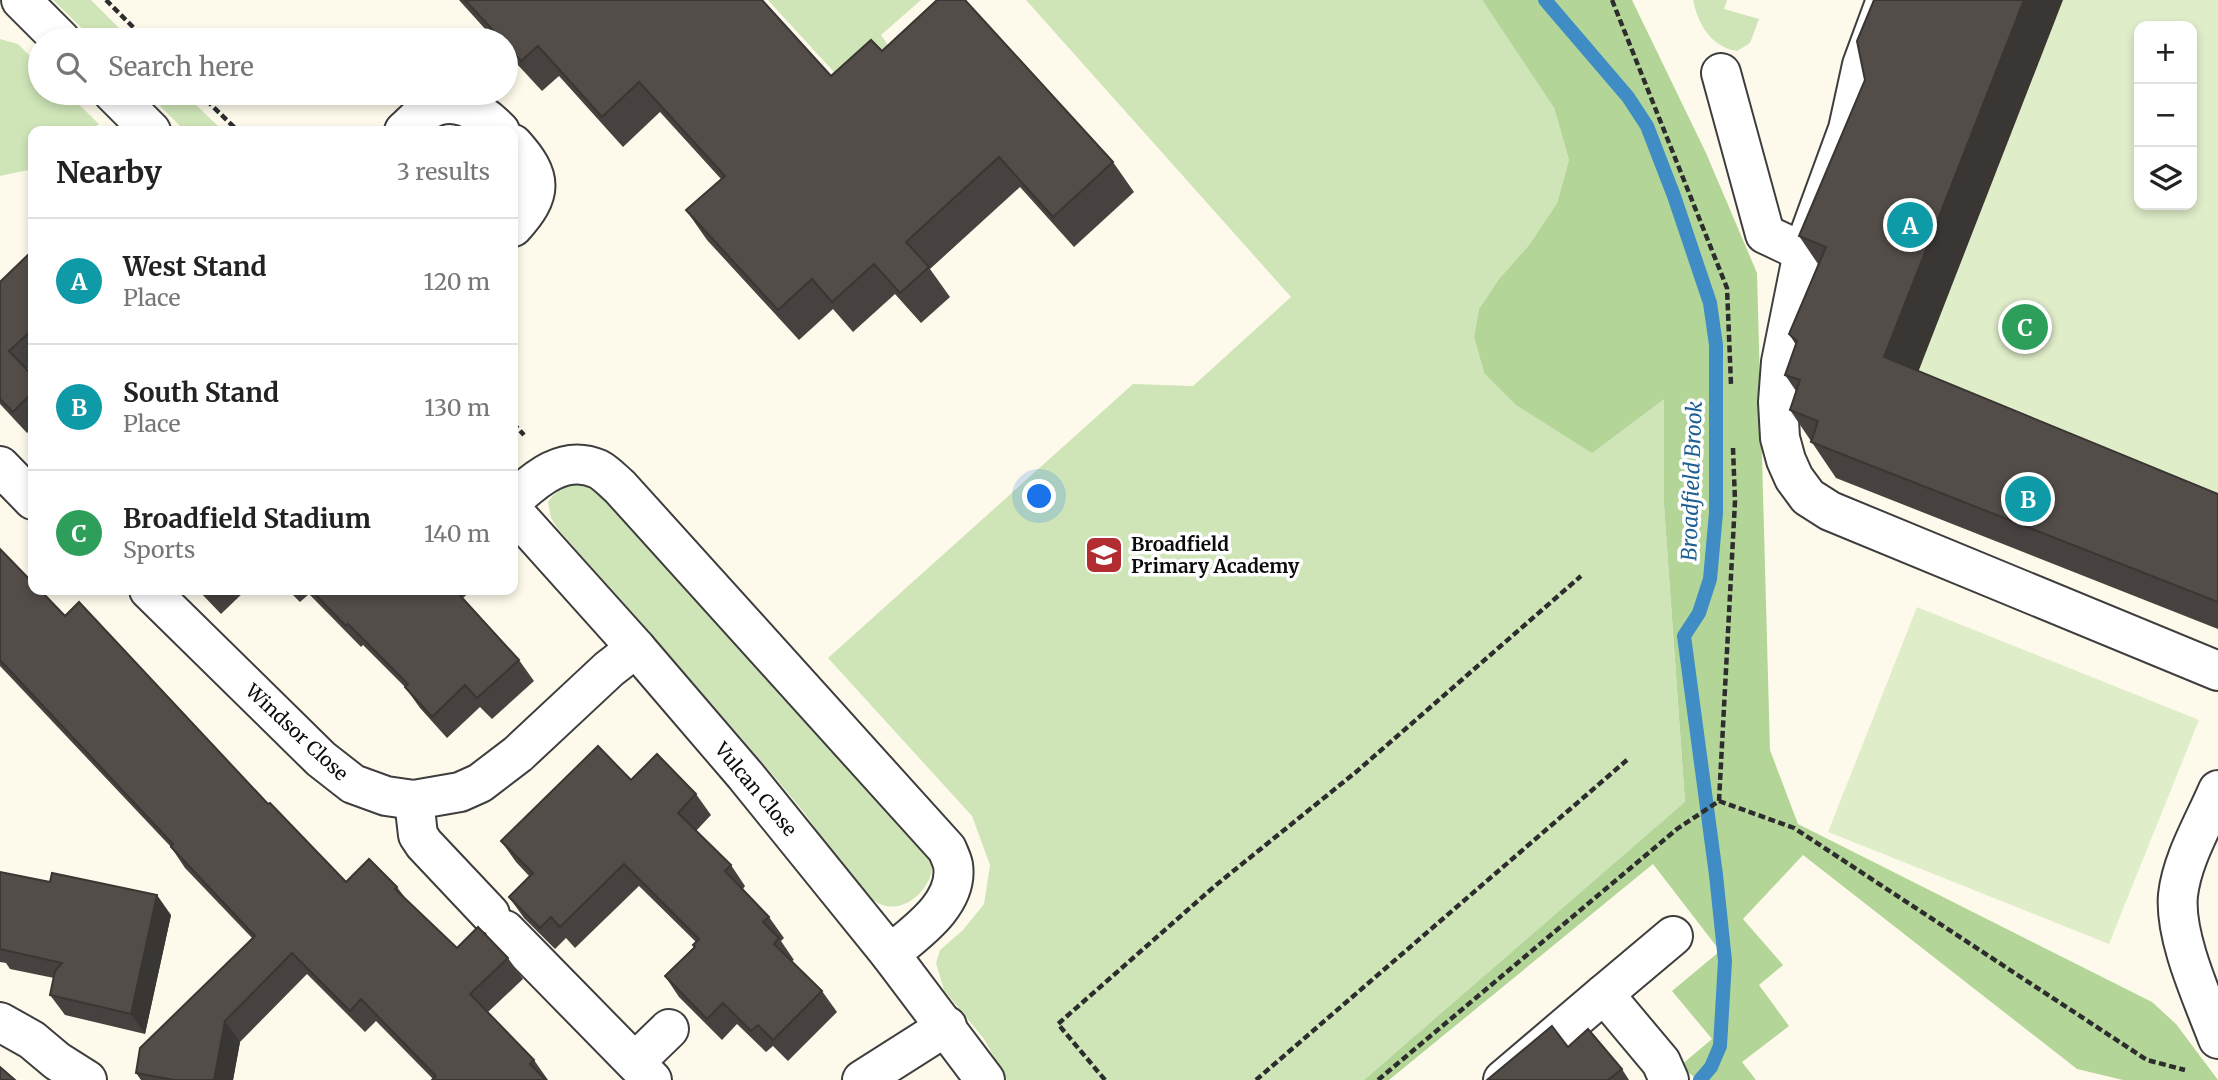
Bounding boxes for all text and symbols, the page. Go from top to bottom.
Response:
map controls [2134,21,2197,210]
button: + [2134,21,2197,84]
search box [28,28,518,105]
icon: search [52,48,90,86]
text: Search here [108,50,254,83]
button: − [2134,84,2197,147]
button: layers [2134,147,2197,210]
text: Nearby [56,153,162,191]
text: 3 results [397,157,490,186]
pin: A [1887,199,1933,251]
text: West Stand [123,250,267,283]
text: A [71,267,87,296]
text: 120 m [424,267,490,296]
text: Place [123,283,180,312]
pin: C [2002,301,2048,353]
text: South Stand [123,376,279,409]
text: B [71,393,87,422]
text: 130 m [424,393,490,422]
water label: Broadfield Brook [1675,400,1708,561]
text: Place [123,409,180,438]
pin: B [2005,473,2051,525]
your location [1022,479,1056,513]
text: Broadfield Stadium [123,502,371,535]
text: C [71,519,87,548]
text: 140 m [424,519,490,548]
place label: Broadfield Primary Academy [1131,532,1300,578]
school or university icon: Broadfield Primary Academy [1083,534,1125,576]
text: Sports [123,535,195,564]
street label: Windsor Close [240,678,353,786]
street label: Vulcan Close [709,736,802,841]

